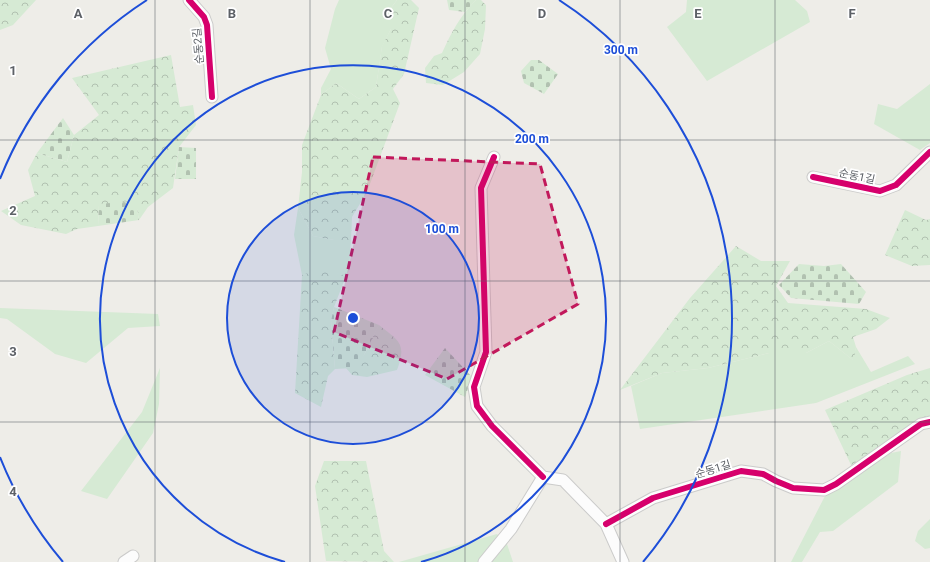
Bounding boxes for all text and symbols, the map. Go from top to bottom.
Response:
text: A [74,6,83,21]
text: B [228,6,236,21]
text: C [384,6,393,21]
text: D [538,6,546,21]
text: E [694,6,702,21]
text: F [848,6,856,21]
street label: 순동2길 [190,27,207,65]
text: 300 m [604,43,638,57]
text: 1 [9,63,17,78]
text: 200 m [515,132,549,146]
street label: 순동1길 [838,166,876,187]
text: 2 [9,203,17,218]
text: 100 m [425,222,459,236]
centre of rings [346,311,360,325]
text: 3 [9,344,17,359]
street label: 순동1길 [694,458,733,481]
text: 4 [9,484,17,499]

